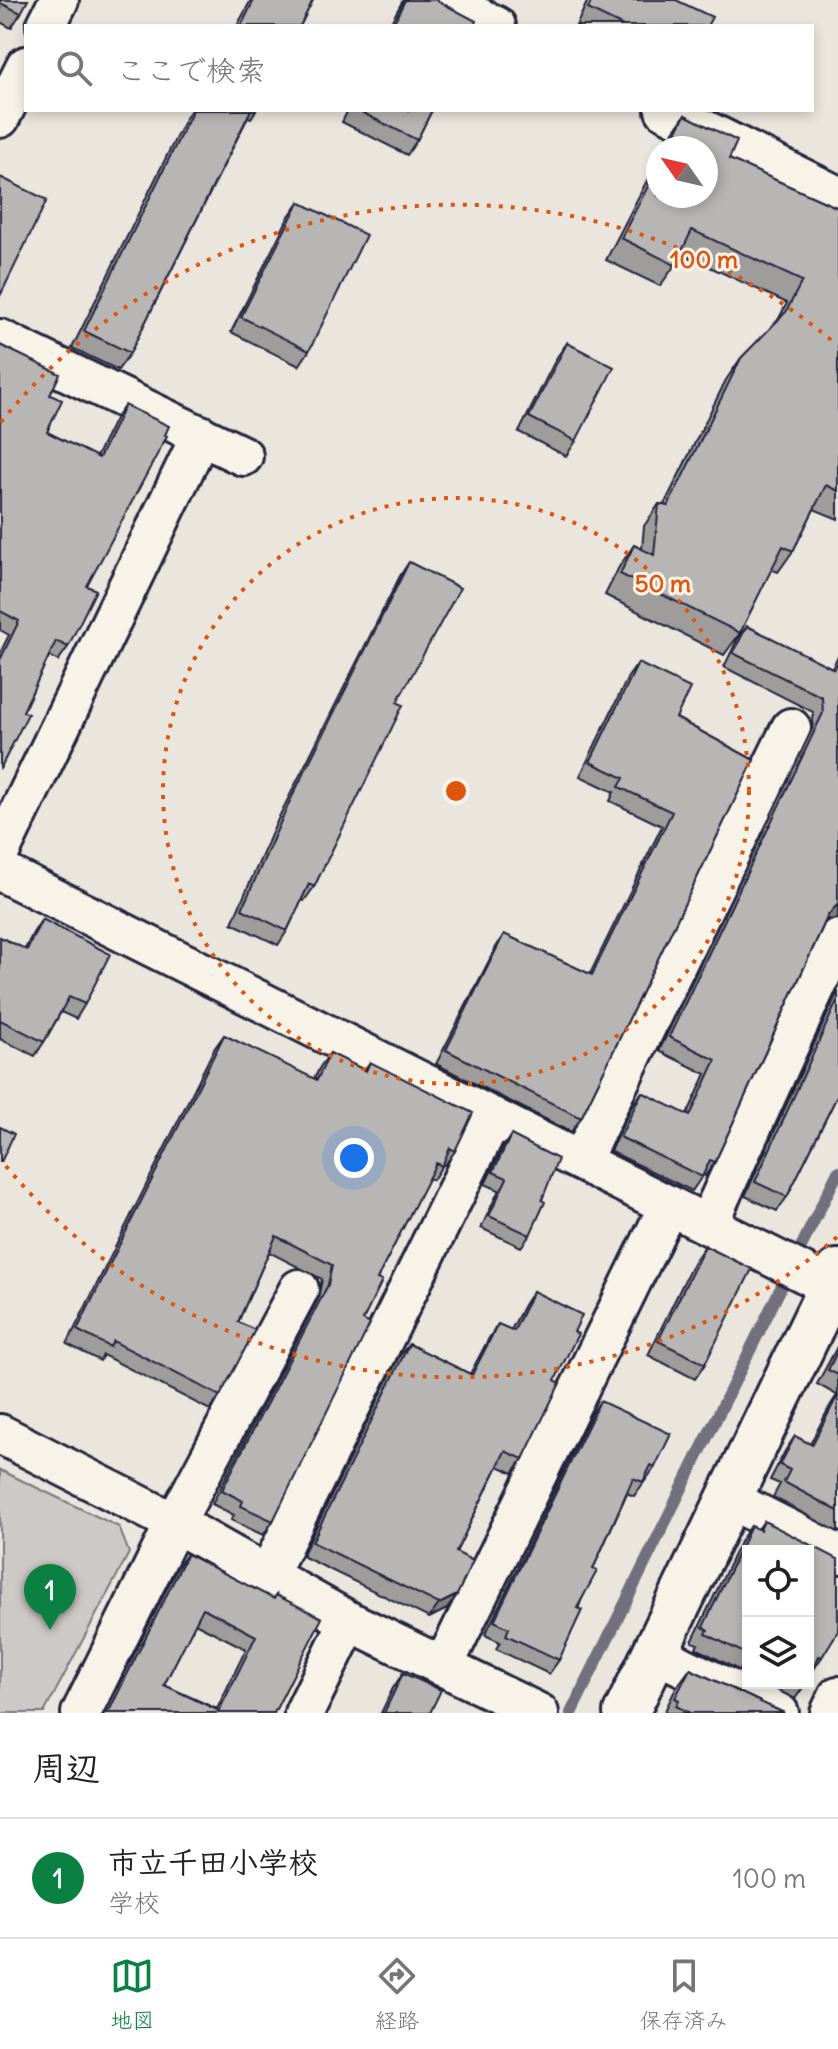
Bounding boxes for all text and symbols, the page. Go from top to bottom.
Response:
search box [24,24,814,112]
icon: search [52,46,96,90]
text: ここで検索 [116,51,266,89]
north arrow [646,136,718,208]
text: 100 m [670,244,738,274]
text: 50 m [635,568,691,598]
centre of rings [442,777,470,805]
your location [334,1138,374,1178]
map controls [742,1545,814,1689]
button: locate [742,1545,814,1617]
pin: 1 [24,1564,76,1630]
button: layers [742,1617,814,1689]
text: 周辺 [32,1746,100,1789]
text: 市立千田小学校 [108,1843,318,1881]
text: 1 [53,1862,63,1895]
text: 100 m [732,1862,806,1895]
text: 学校 [108,1886,160,1919]
tab: 地図 [110,1954,154,2034]
tab: 経路 [375,1954,419,2034]
tab: 保存済み [640,1954,728,2034]

